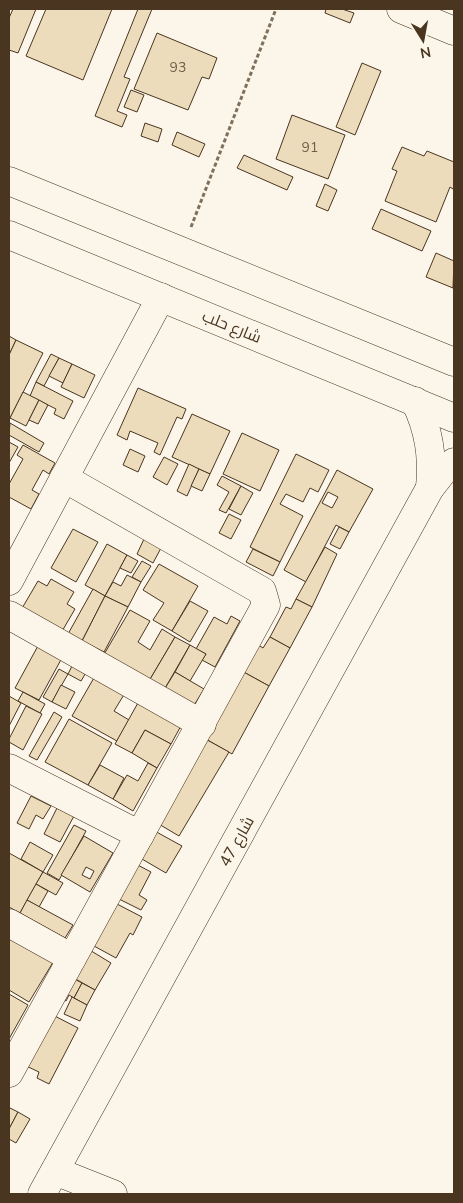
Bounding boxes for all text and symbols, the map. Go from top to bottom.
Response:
north arrow [398,15,448,65]
text: N [418,42,432,63]
house number: 93 [170,58,186,77]
house number: 91 [302,138,318,157]
street label: شارع حلب [199,305,264,349]
street label: شارع 47 [214,812,260,871]

